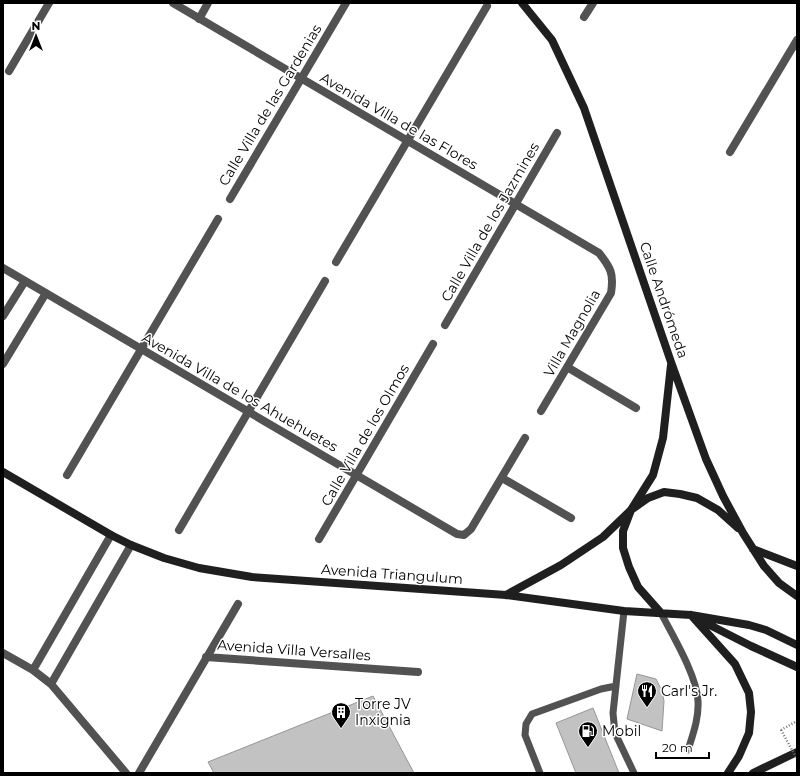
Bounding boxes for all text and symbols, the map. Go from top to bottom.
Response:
north arrow [16,16,56,56]
text: N [32,19,40,33]
street label: Calle Villa de las Gardenias [215,21,326,189]
street label: Avenida Villa de las Flores [317,68,481,174]
street label: Calle Villa de los Jazmines [437,139,543,305]
street label: Calle Andrómeda [636,239,692,361]
street label: Villa Magnolia [540,286,604,380]
street label: Avenida Villa de los Ahuehuetes [139,328,341,456]
street label: Calle Villa de los Olmos [317,361,413,509]
street label: Avenida Triangulum [321,560,463,588]
street label: Avenida Villa Versalles [217,636,372,664]
restaurant icon: Carl's Jr. [636,680,658,708]
place label: Carl's Jr. [661,682,717,700]
place label: Torre JV Inxignia [355,695,411,729]
building icon: Torre JV Inxignia [330,701,352,729]
fuel station icon: Mobil [577,720,599,748]
place label: Mobil [602,722,641,740]
scale bar [656,734,709,760]
text: 20 m [662,740,693,755]

